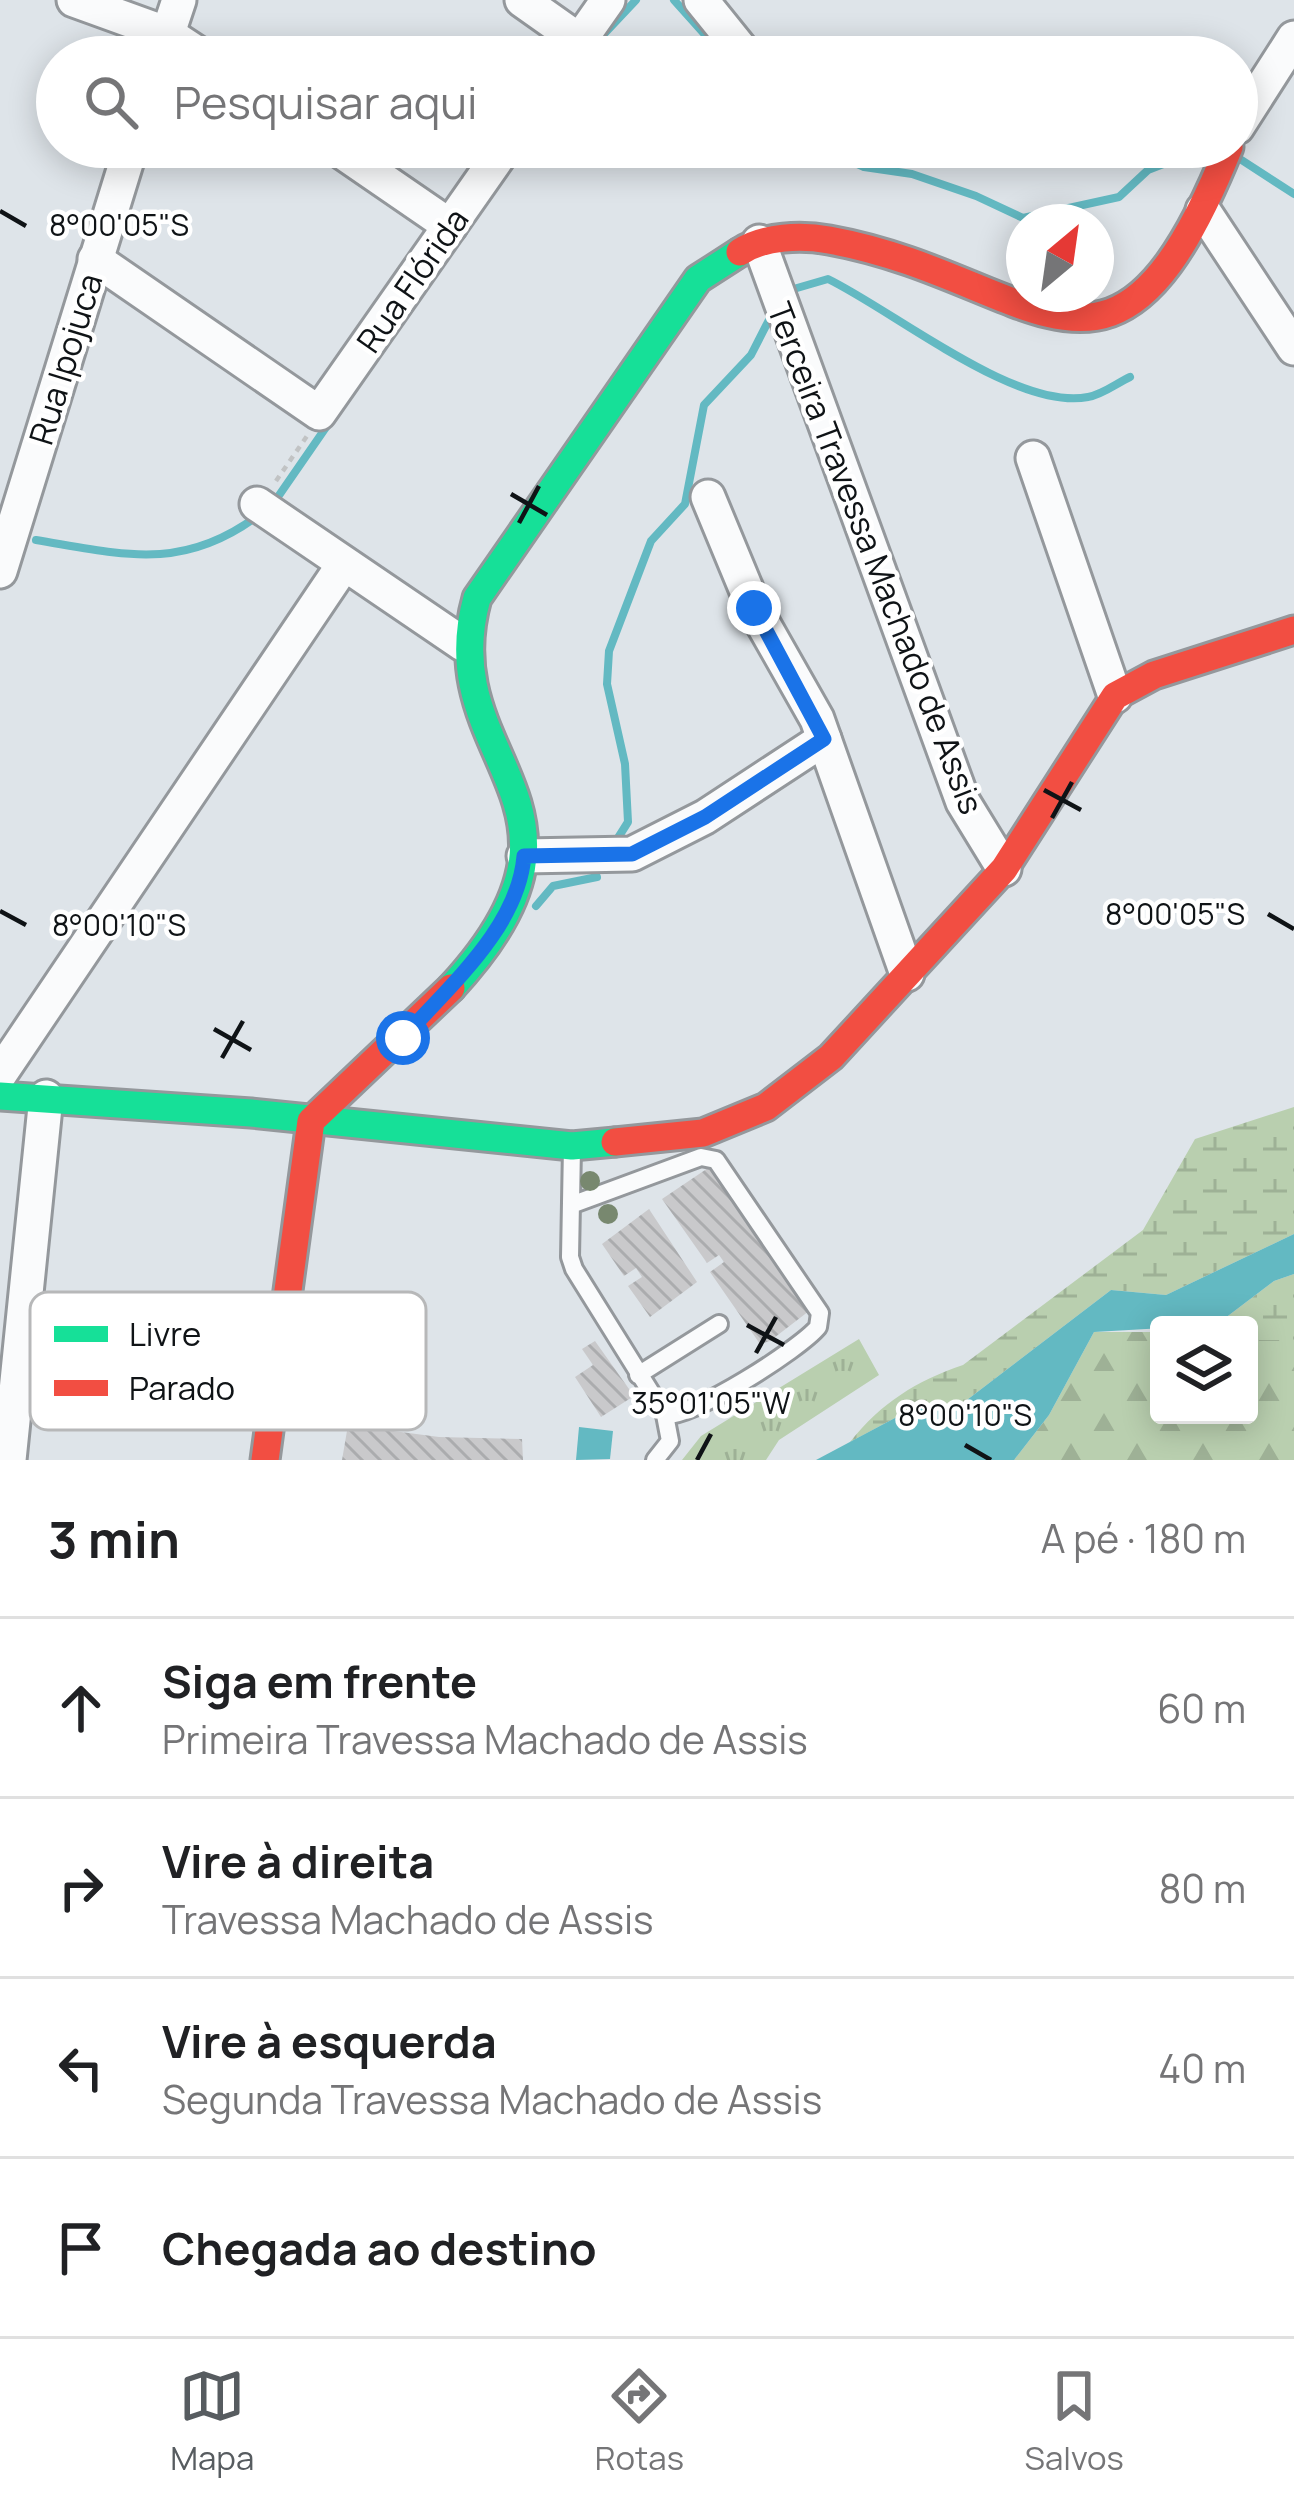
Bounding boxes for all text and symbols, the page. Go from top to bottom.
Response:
search box [36,36,1258,168]
icon: search [78,69,144,135]
text: Pesquisar aqui [174,71,478,133]
street label: Rua Flórida [346,199,478,361]
text: 8°00'05"S [49,204,189,245]
north arrow [1006,204,1114,312]
street label: Rua Ipojuca [18,268,112,450]
street label: Terceira Travessa Machado de Assis [757,296,995,820]
route end [727,581,781,635]
text: 8°00'05"S [1105,893,1245,934]
text: 8°00'10"S [52,904,186,945]
route start [376,1011,430,1065]
legend [30,1292,426,1430]
text: Livre [129,1311,201,1356]
map controls [1150,1316,1258,1424]
button: layers [1150,1316,1258,1424]
text: Parado [129,1365,235,1410]
text: 35°01'05"W [631,1382,791,1423]
text: 8°00'10"S [898,1394,1032,1435]
text: 3 min [48,1504,180,1573]
text: A pé · 180 m [1041,1511,1246,1565]
text: Siga em frente [162,1650,477,1712]
icon: ahead [48,1675,114,1741]
text: 60 m [1157,1681,1246,1735]
text: Primeira Travessa Machado de Assis [162,1712,808,1766]
text: Vire à direita [162,1830,434,1892]
icon: right [48,1855,114,1921]
text: 80 m [1159,1861,1246,1915]
text: Travessa Machado de Assis [162,1892,654,1946]
text: Vire à esquerda [162,2010,497,2072]
icon: left [48,2035,114,2101]
text: 40 m [1158,2041,1246,2095]
text: Segunda Travessa Machado de Assis [162,2072,822,2126]
icon: arrive [48,2215,114,2281]
text: Chegada ao destino [162,2217,596,2279]
tab: Mapa [170,2363,254,2480]
tab: Rotas [595,2363,684,2480]
tab: Salvos [1025,2363,1124,2480]

